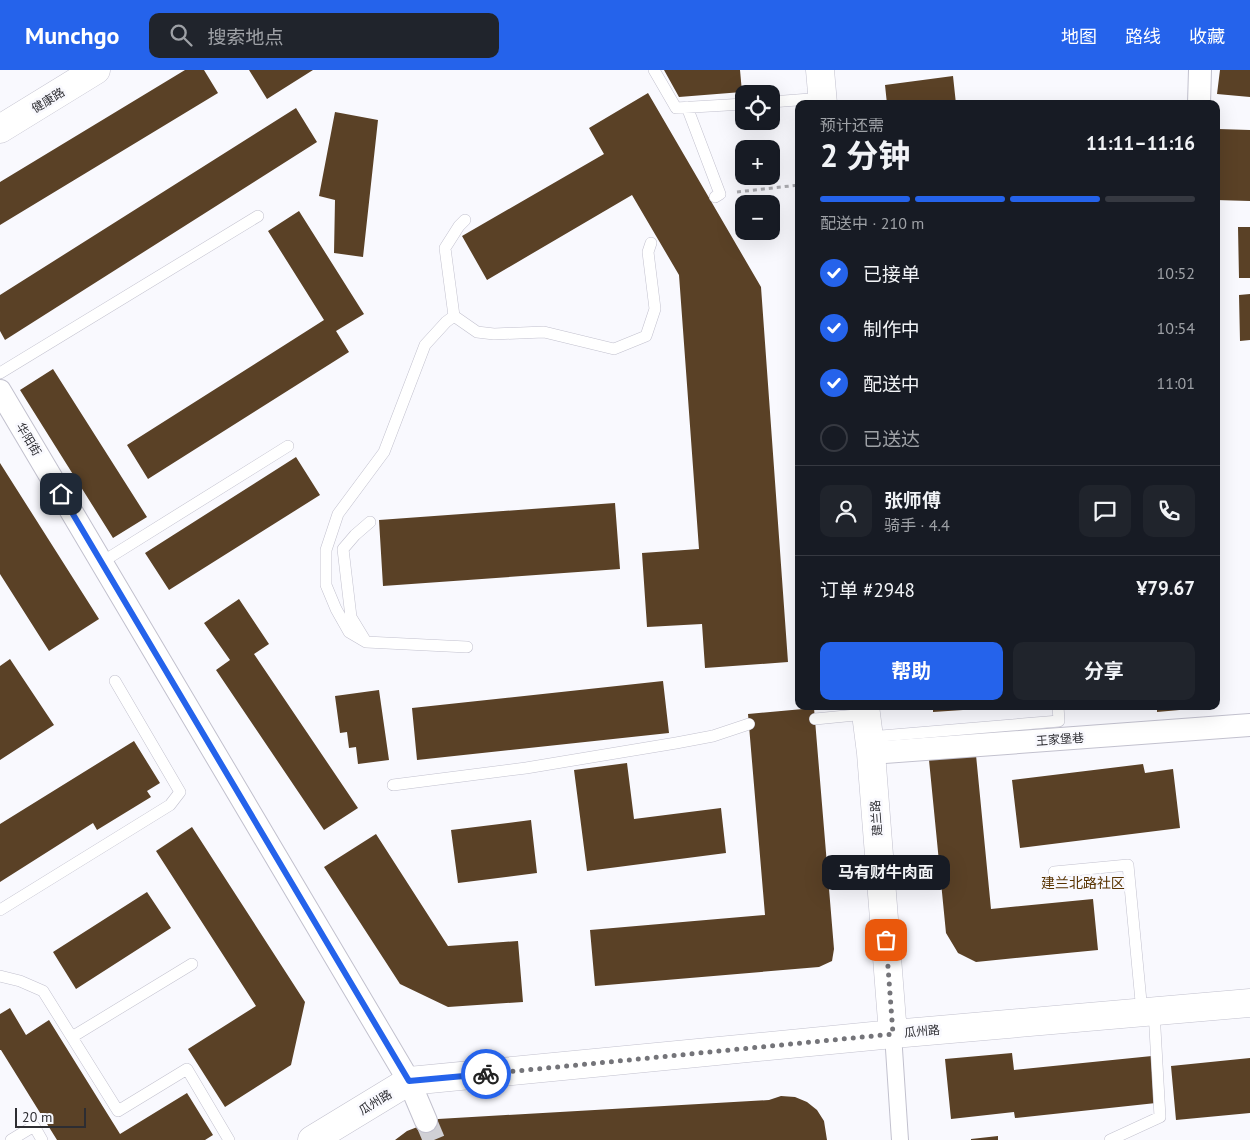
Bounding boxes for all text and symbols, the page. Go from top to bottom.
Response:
search box [149,13,499,58]
text: Munchgo [25,20,119,51]
icon: search [167,21,195,49]
text: 搜索地点 [207,25,283,49]
text: 地图 [1061,25,1097,48]
text: 路线 [1125,25,1161,48]
text: 收藏 [1189,25,1225,48]
street label: 健康路 [29,84,67,116]
map controls [735,85,780,240]
button: locate [735,85,780,130]
text: 预计还需 [820,115,884,135]
text: 11:11–11:16 [1086,131,1195,155]
text: 2 分钟 [820,134,910,176]
button: + [735,140,780,185]
button: − [735,195,780,240]
text: 配送中 · 210 m [820,213,924,233]
icon: check [820,259,848,287]
text: 已接单 [863,262,920,286]
text: 10:52 [1157,263,1195,283]
icon: check [820,314,848,342]
text: 制作中 [863,317,920,341]
text: 10:54 [1157,318,1195,338]
icon: check [820,369,848,397]
text: 配送中 [863,372,920,396]
text: 11:01 [1157,373,1195,393]
street label: 华阳街 [13,420,45,458]
text: 已送达 [863,427,920,451]
pin [40,473,82,515]
icon: home [47,480,75,508]
button: person [820,485,872,537]
button: chat [1079,485,1131,537]
button: phone [1143,485,1195,537]
text: 张师傅 [884,488,941,512]
text: 骑手 · 4.4 [884,515,950,535]
text: ¥79.67 [1136,576,1195,600]
text: 订单 #2948 [820,578,915,602]
button: 帮助 [820,642,1003,700]
button: 分享 [1013,642,1195,700]
street label: 王家堡巷 [1036,730,1084,748]
street label: 建兰路 [867,800,885,836]
callout: 马有财牛肉面 [822,855,950,890]
text: 马有财牛肉面 [838,862,934,882]
district label: 建兰北路社区 [1041,874,1125,892]
pin [865,919,907,961]
icon: bag [872,926,900,954]
street label: 瓜州路 [903,1022,941,1040]
courier [461,1049,511,1099]
icon: bike [472,1060,500,1088]
street label: 瓜州路 [356,1086,394,1118]
scale bar [15,1105,86,1128]
text: 20 m [22,1108,52,1126]

